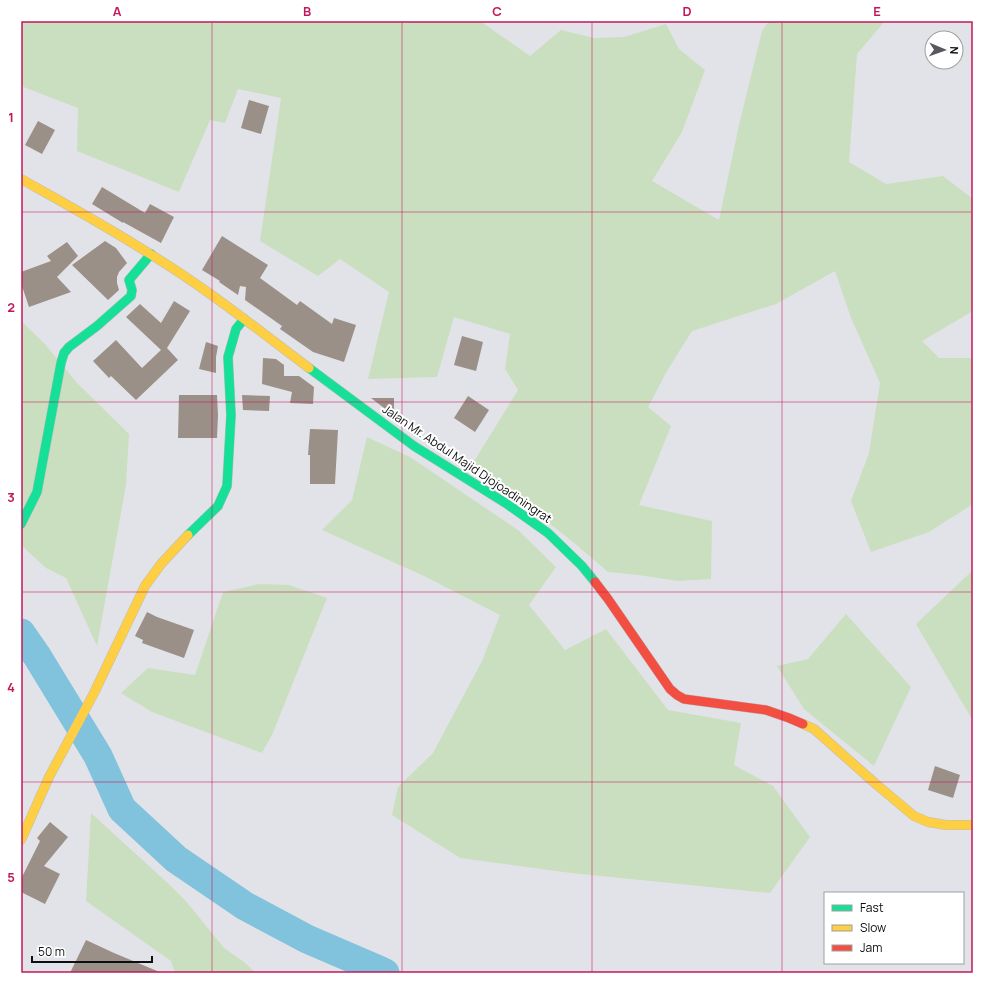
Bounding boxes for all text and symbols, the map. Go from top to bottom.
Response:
text: A [113,2,122,20]
text: B [303,2,311,20]
text: C [492,2,502,20]
text: D [682,2,692,20]
text: E [873,2,881,20]
north arrow [924,30,964,70]
text: N [947,46,962,55]
text: 1 [8,108,14,126]
text: 2 [7,298,15,316]
street label: Jalan Mr. Abdul Majid Djojoadiningrat [379,400,555,527]
text: 3 [7,488,15,506]
text: 4 [7,678,15,696]
text: 5 [7,868,15,886]
legend [824,892,964,964]
text: Fast [860,899,884,916]
text: Slow [860,919,886,936]
scale bar [32,938,152,964]
text: Jam [860,939,882,956]
text: 50 m [38,943,65,960]

